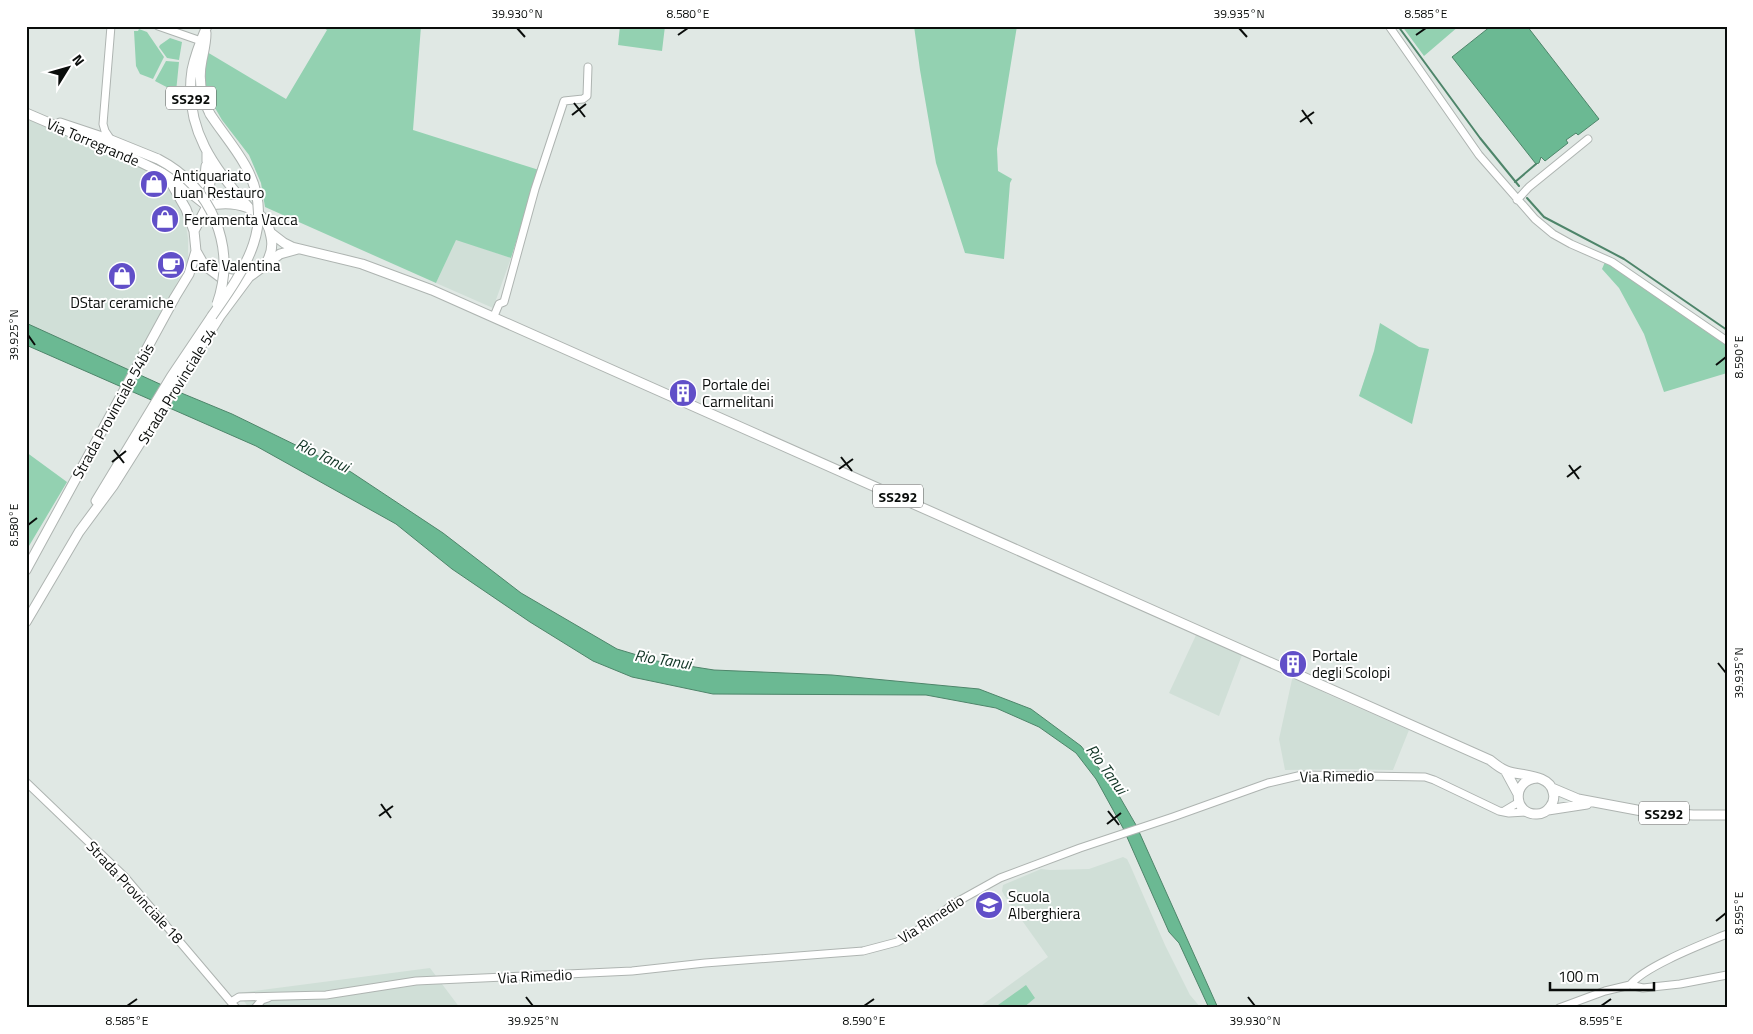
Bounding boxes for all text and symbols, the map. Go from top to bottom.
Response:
text: 39.930°N [491,4,543,23]
text: 8.580°E [667,4,710,23]
text: 39.935°N [1213,4,1265,23]
text: 8.585°E [1405,4,1448,23]
north arrow [42,42,92,92]
text: N [67,50,90,70]
road number: SS292 [166,86,216,110]
street label: Via Torregrande [43,112,143,172]
place label: Antiquariato Luan Restauro [173,164,264,204]
shop icon: Antiquariato Luan Restauro [139,169,169,199]
shop icon: Ferramenta Vacca [150,204,180,234]
place label: Ferramenta Vacca [184,208,298,231]
cafe icon: Cafè Valentina [156,250,186,280]
place label: Cafè Valentina [190,254,281,277]
shop icon: DStar ceramiche [107,261,137,291]
place label: DStar ceramiche [70,291,174,314]
text: 39.925°N [4,309,23,361]
street label: Strada Provinciale 54 [132,323,222,449]
text: 8.590°E [1729,335,1748,378]
street label: Strada Provinciale 54bis [66,339,160,483]
place label: Portale dei Carmelitani [702,373,774,413]
building icon: Portale dei Carmelitani [668,378,698,408]
water label: Rio Tanui [292,432,356,479]
road number: SS292 [873,484,923,508]
text: 8.580°E [4,503,23,546]
water label: Rio Tanui [633,643,695,676]
place label: Portale degli Scolopi [1312,644,1390,684]
text: 39.935°N [1729,647,1748,699]
building icon: Portale degli Scolopi [1278,649,1308,679]
water label: Rio Tanui [1080,739,1135,801]
street label: Via Rimedio [1299,764,1375,788]
road number: SS292 [1639,801,1689,824]
street label: Strada Provinciale 18 [81,835,189,949]
place label: Scuola Alberghiera [1008,885,1081,925]
street label: Via Rimedio [893,889,969,949]
school or university icon: Scuola Alberghiera [974,890,1004,920]
text: 8.595°E [1729,891,1748,934]
scale bar [1550,959,1654,991]
street label: Via Rimedio [497,963,573,989]
text: 100 m [1558,965,1599,988]
text: 8.585°E [106,1011,149,1030]
text: 39.925°N [507,1011,559,1030]
text: 8.590°E [843,1011,886,1030]
text: 39.930°N [1229,1011,1281,1030]
text: 8.595°E [1580,1011,1623,1030]

